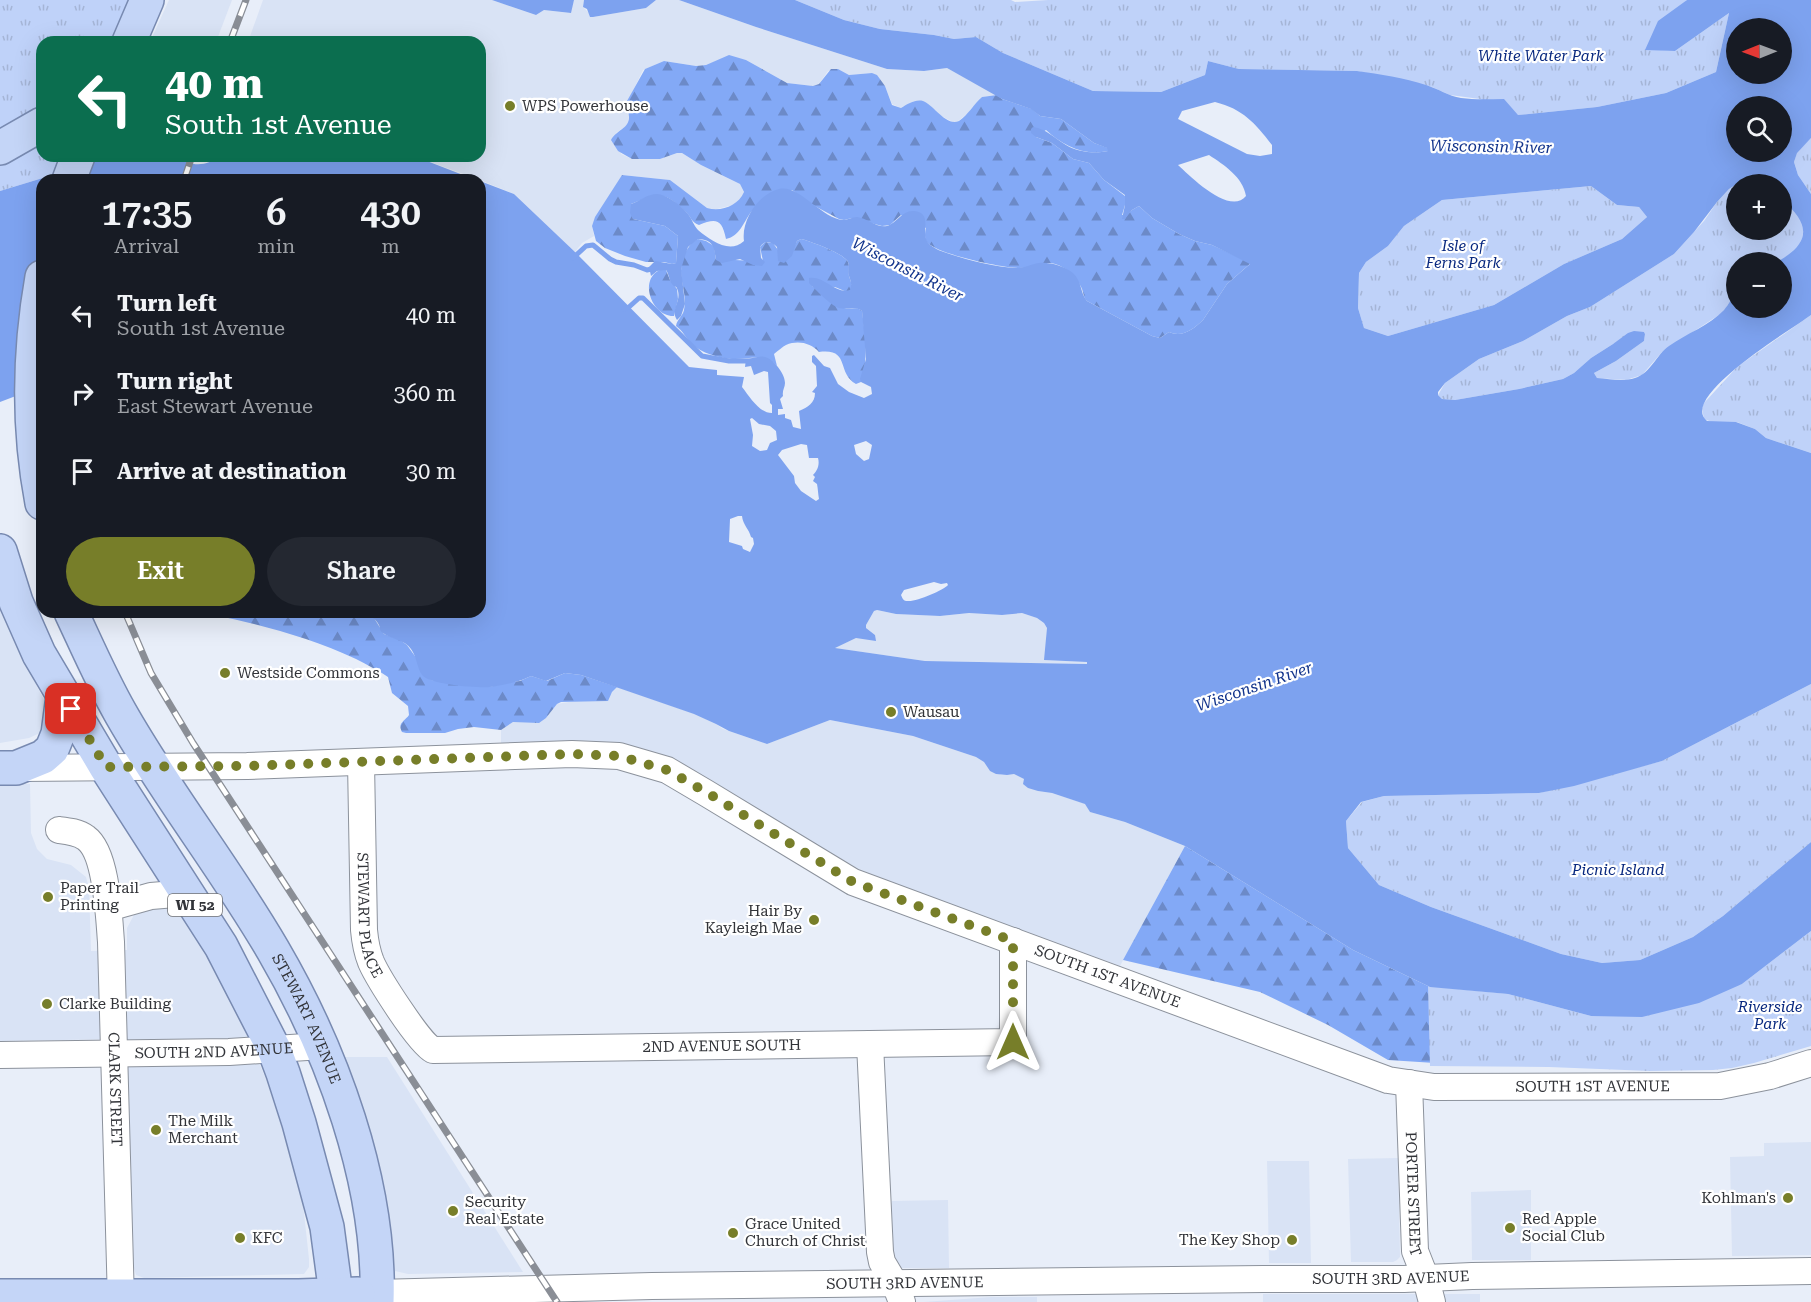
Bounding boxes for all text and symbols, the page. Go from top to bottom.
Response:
north arrow [1726,18,1792,84]
map controls [1726,18,1792,318]
park label: White Water Park [1478,47,1605,65]
text: 40 m [165,59,263,108]
icon: left [66,60,144,138]
button: search [1726,96,1792,162]
place label: WPS Powerhouse [522,97,648,115]
marker: WPS Powerhouse [503,99,517,113]
text: South 1st Avenue [165,109,392,141]
water label: Wisconsin River [1430,136,1553,157]
button: + [1726,174,1792,240]
text: 17:35 [101,192,192,234]
text: 6 [266,192,286,234]
text: 430 [360,192,421,234]
water label: Wisconsin River [849,233,967,306]
text: Arrival [114,234,179,258]
text: min [258,234,295,258]
text: m [381,234,400,258]
park label: Isle of Ferns Park [1424,237,1501,272]
button: − [1726,252,1792,318]
text: Turn left [117,291,217,316]
icon: left [66,299,99,332]
text: 40 m [406,303,456,328]
text: South 1st Avenue [117,316,285,340]
text: Turn right [117,369,232,394]
icon: right [66,377,99,410]
text: 360 m [393,381,456,406]
text: East Stewart Avenue [117,394,313,418]
icon: arrive [66,455,99,488]
text: Arrive at destination [117,459,346,484]
text: 30 m [406,459,456,484]
button: Exit [66,537,255,606]
button: Share [267,537,456,606]
water label: Wisconsin River [1193,658,1315,715]
place label: Westside Commons [237,664,380,682]
marker: Westside Commons [218,666,232,680]
pin [45,683,96,734]
icon: arrive [54,692,87,725]
place label: Wausau [903,703,960,721]
marker: Wausau [884,705,898,719]
street label: STEWART PLACE [354,852,387,981]
park label: Picnic Island [1571,861,1664,879]
place label: Paper Trail Printing [60,879,139,914]
marker: Paper Trail Printing [41,890,55,904]
road number: WI 52 [168,894,222,916]
place label: Hair By Kayleigh Mae [705,902,802,937]
marker: Hair By Kayleigh Mae [807,913,821,927]
street label: SOUTH 1ST AVENUE [1032,941,1183,1011]
street label: STEWART AVENUE [268,951,345,1086]
place label: Clarke Building [59,995,172,1013]
marker: Clarke Building [40,997,54,1011]
park label: Riverside Park [1737,998,1803,1033]
position arrow [981,1010,1045,1074]
street label: CLARK STREET [105,1032,126,1147]
street label: 2ND AVENUE SOUTH [642,1036,801,1056]
street label: SOUTH 2ND AVENUE [134,1039,294,1062]
street label: SOUTH 1ST AVENUE [1515,1077,1670,1096]
place label: The Milk Merchant [168,1112,238,1147]
marker: The Milk Merchant [149,1123,163,1137]
street label: PORTER STREET [1402,1131,1425,1259]
place label: Kohlman's [1701,1189,1776,1207]
marker: Kohlman's [1781,1191,1795,1205]
place label: Security Real Estate [465,1193,544,1228]
marker: Security Real Estate [446,1204,460,1218]
place label: Red Apple Social Club [1522,1210,1605,1245]
place label: Grace United Church of Christ [745,1215,866,1250]
marker: Red Apple Social Club [1503,1221,1517,1235]
marker: Grace United Church of Christ [726,1226,740,1240]
place label: KFC [252,1229,283,1247]
marker: KFC [233,1231,247,1245]
place label: The Key Shop [1179,1231,1280,1249]
marker: The Key Shop [1285,1233,1299,1247]
street label: SOUTH 3RD AVENUE [1312,1267,1470,1288]
street label: SOUTH 3RD AVENUE [826,1273,984,1293]

